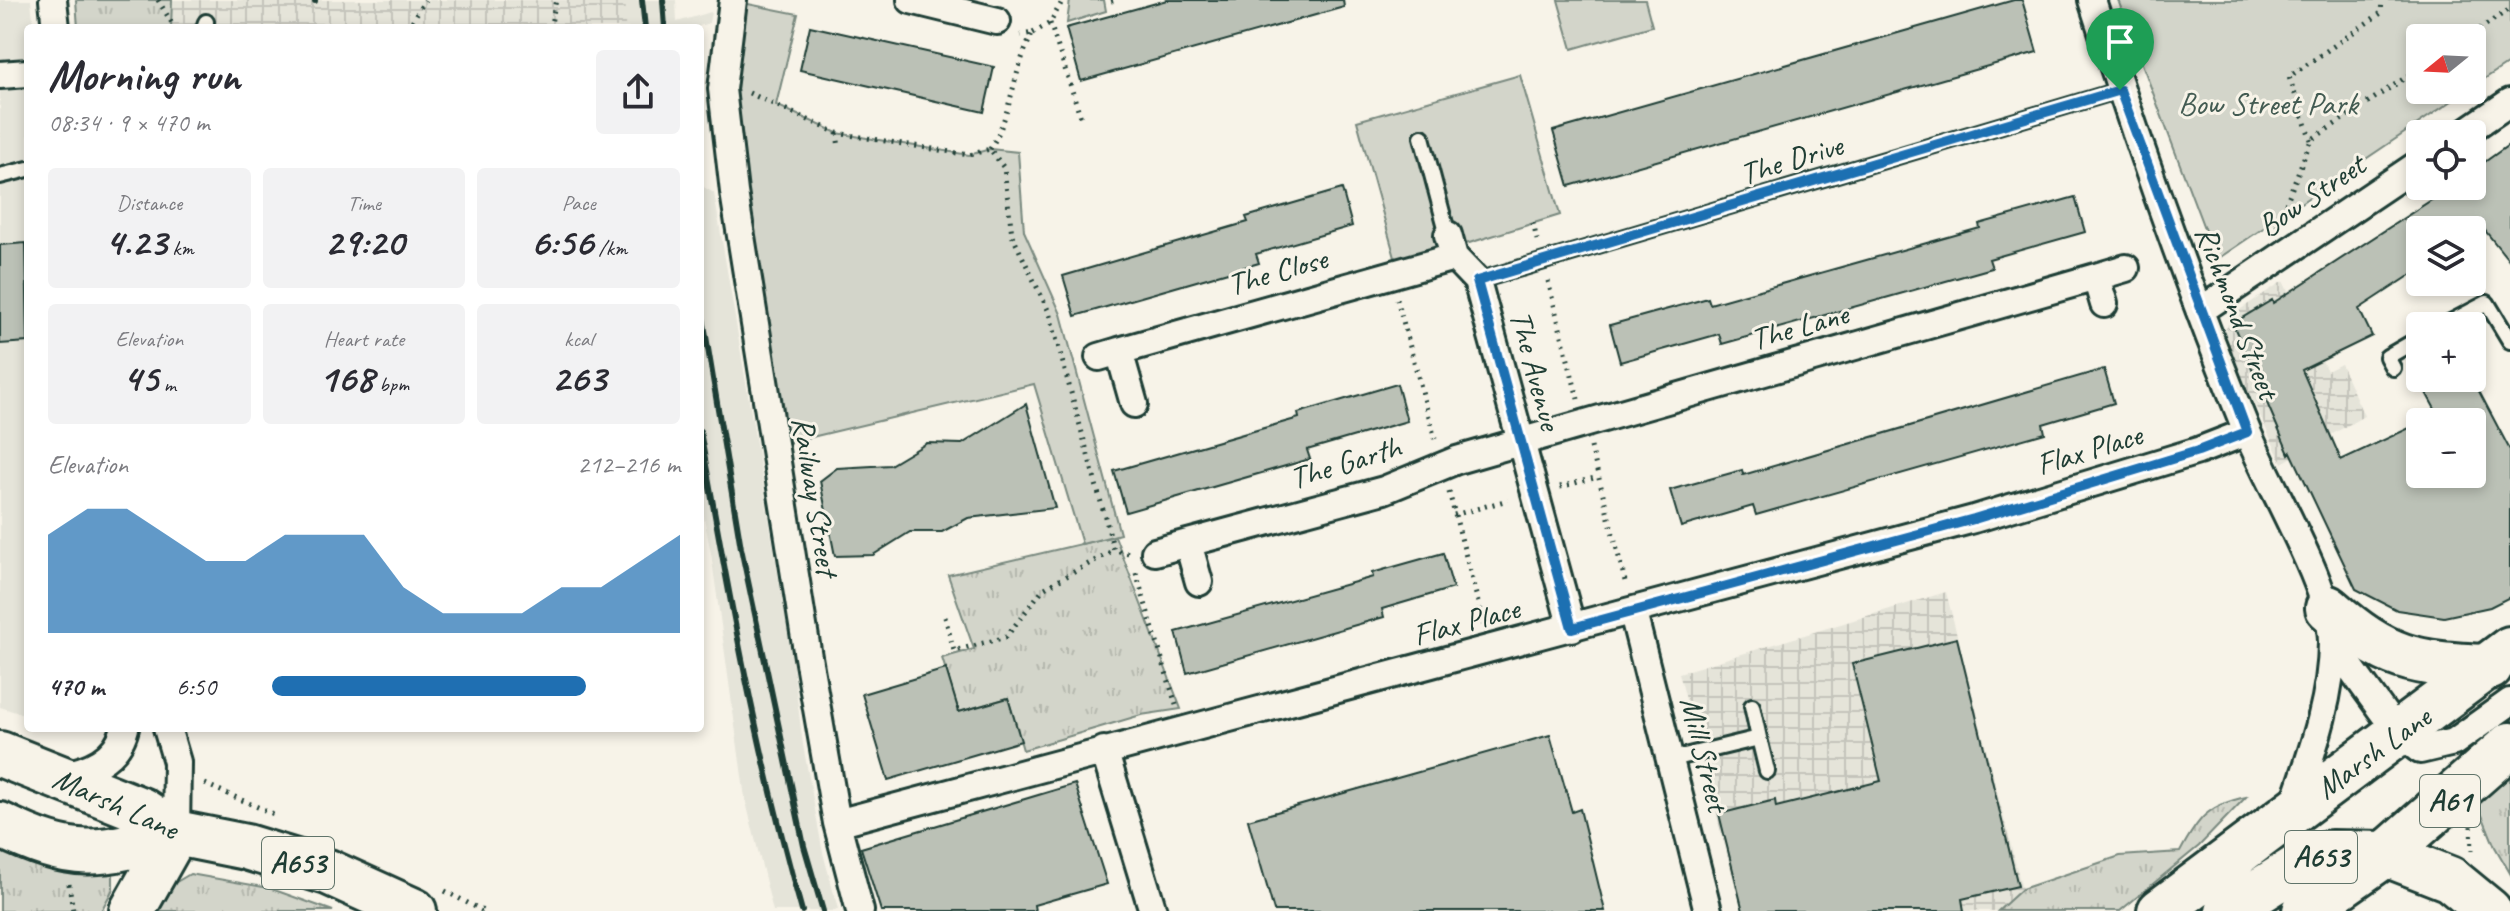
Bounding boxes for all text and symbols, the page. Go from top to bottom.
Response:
pin [2086,8,2154,90]
icon: arrive [2098,20,2142,64]
north arrow [2406,24,2486,104]
map controls [2406,24,2486,488]
text: Morning run [48,48,240,103]
button: share [596,50,680,134]
park label: Bow Street Park [2178,83,2360,124]
text: 08:34 · 9 × 470 m [48,106,209,139]
button: locate [2406,120,2486,200]
street label: The Drive [1735,124,1850,194]
street label: Bow Street [2250,143,2376,246]
text: Distance [117,189,182,217]
text: Time [347,189,381,217]
text: Pace [562,189,596,217]
button: layers [2406,216,2486,296]
text: 4.23 [105,217,167,267]
text: 29:20 [324,217,404,267]
text: 6:56 [530,217,593,267]
street label: Richmond Street [2186,220,2291,408]
text: km [167,234,194,262]
text: /km [593,234,627,262]
street label: The Close [1223,237,1334,305]
street label: The Lane [1746,292,1855,360]
street label: The Avenue [1500,306,1572,437]
button: + [2406,312,2486,392]
text: Elevation [115,325,183,353]
text: Heart rate [324,325,404,353]
text: kcal [564,325,593,353]
text: 45 [123,353,158,403]
text: 168 [319,353,374,403]
text: 263 [551,353,606,403]
text: m [158,370,176,398]
text: bpm [374,370,409,398]
button: − [2406,408,2486,488]
street label: Flax Place [2031,413,2149,485]
street label: Railway Street [783,414,849,583]
street label: The Garth [1285,426,1408,499]
text: Elevation [48,448,128,481]
text: 212–216 m [577,448,680,481]
street label: Flax Place [1408,587,1526,655]
text: 470 m [48,670,104,703]
text: 6:50 [176,670,216,703]
street label: Mill Street [1670,692,1739,819]
street label: Marsh Lane [2307,695,2441,808]
street label: Marsh Lane [47,758,187,850]
road number: A61 [2420,775,2480,827]
road number: A653 [2285,831,2357,883]
road number: A653 [262,837,334,889]

